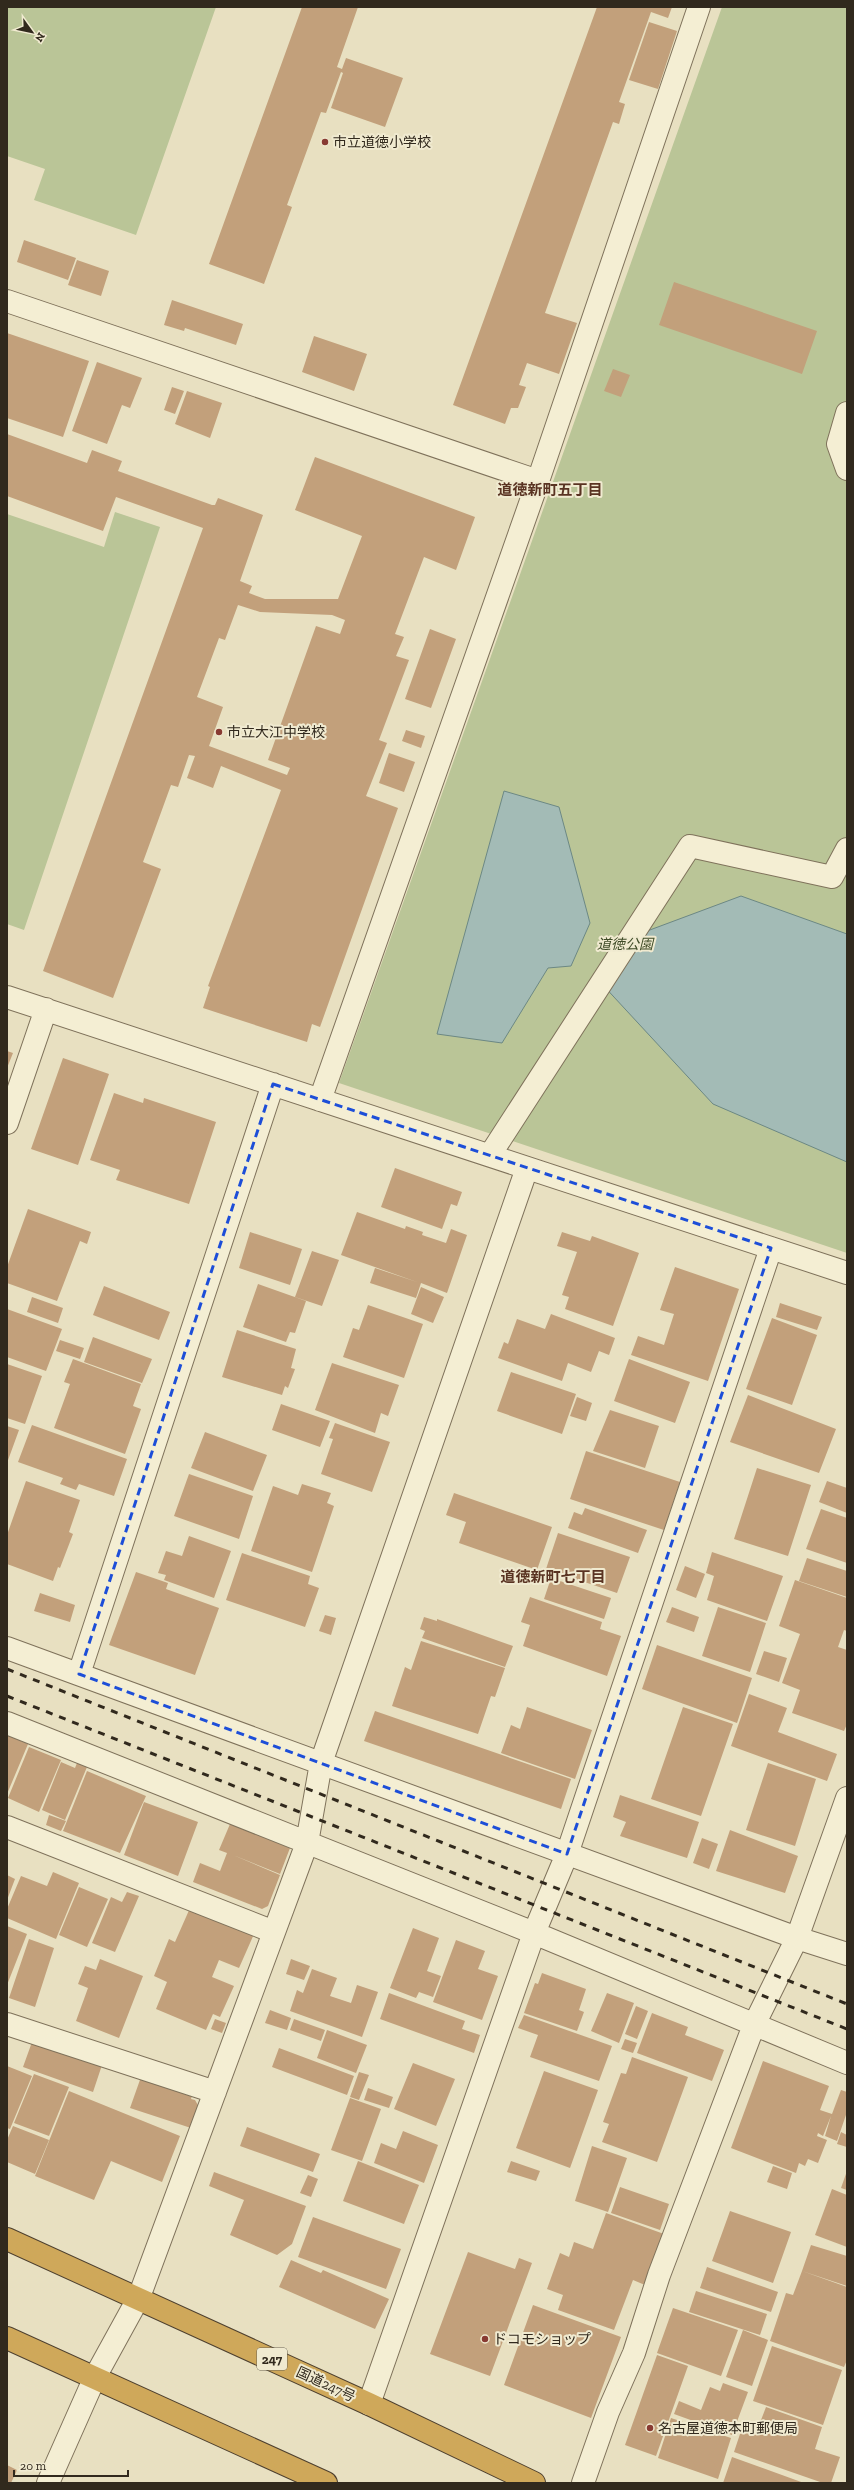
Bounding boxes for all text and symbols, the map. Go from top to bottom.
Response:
north arrow [12,12,52,52]
text: N [32,30,48,45]
place label: 市立道徳小学校 [333,134,431,151]
marker: 市立道徳小学校 [320,137,330,147]
district label: 道徳新町五丁目 [497,481,603,499]
place label: 市立大江中学校 [227,724,325,741]
marker: 市立大江中学校 [214,727,224,737]
park label: 道徳公園 [597,936,655,953]
district label: 道徳新町七丁目 [500,1568,606,1586]
place label: ドコモショップ [493,2331,591,2348]
marker: ドコモショップ [480,2334,490,2344]
road number: 247 [257,2348,287,2370]
street label: 国道247号 [294,2363,358,2405]
place label: 名古屋道徳本町郵便局 [658,2420,798,2437]
marker: 名古屋道徳本町郵便局 [645,2423,655,2433]
scale bar [14,2452,128,2478]
text: 20 m [20,2459,47,2473]

